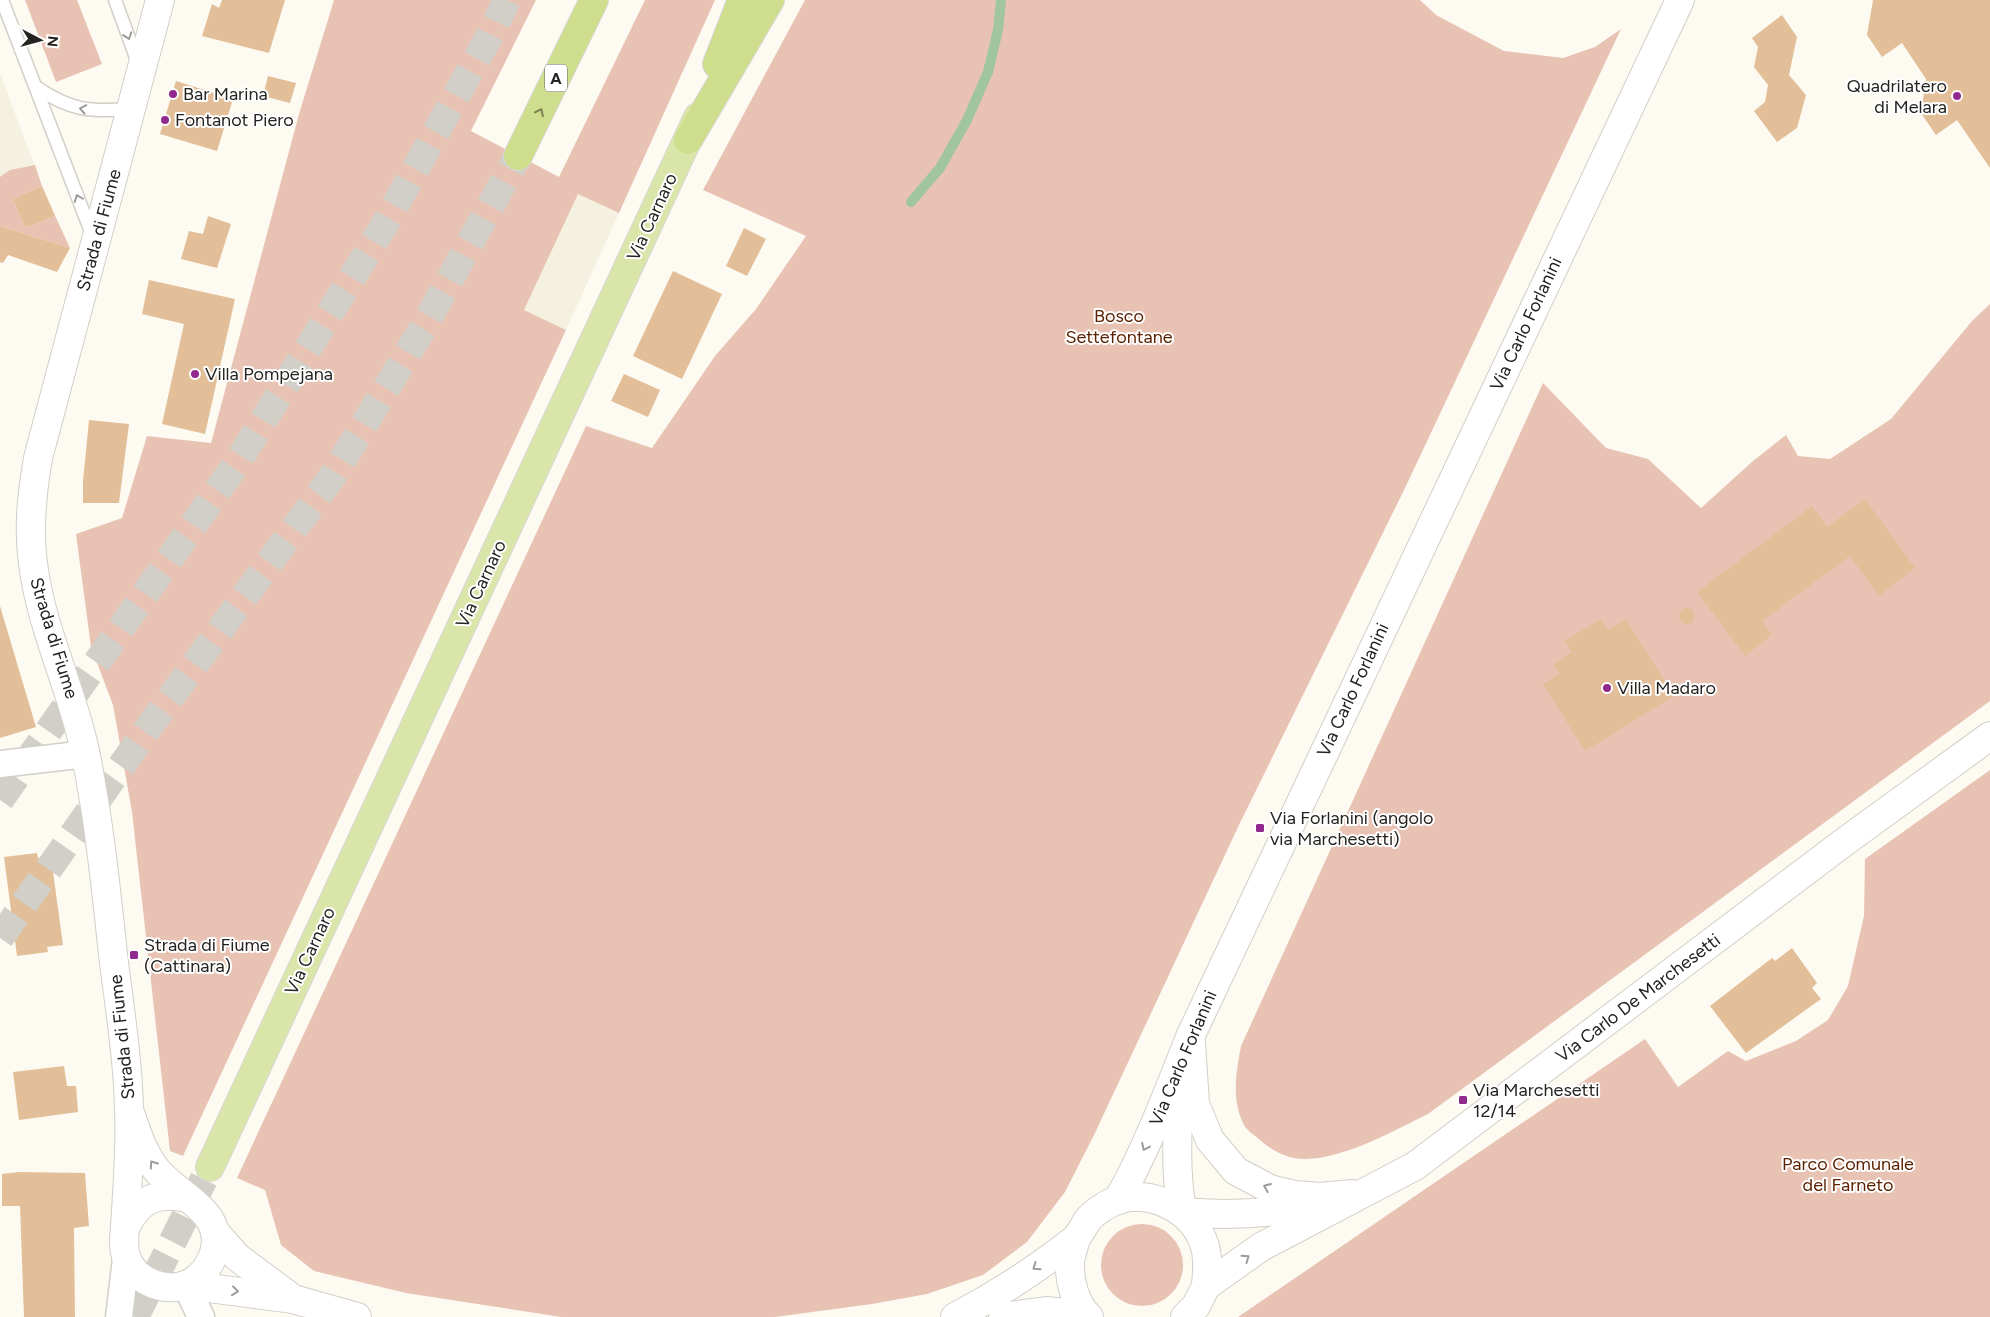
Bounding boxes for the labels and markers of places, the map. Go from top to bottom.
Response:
place label: Quadrilatero di Melara [1847,75,1947,118]
place label: Bar Marina [183,83,268,105]
marker: Bar Marina [167,88,179,100]
marker: Quadrilatero di Melara [1951,90,1963,102]
place label: Fontanot Piero [175,109,294,131]
marker: Fontanot Piero [159,114,171,126]
place label: Villa Pompejana [205,363,333,385]
marker: Villa Pompejana [189,368,201,380]
place label: Villa Madaro [1617,677,1716,699]
marker: Villa Madaro [1601,682,1613,694]
place label: Via Forlanini (angolo via Marchesetti) [1270,807,1433,850]
marker: Via Forlanini (angolo via Marchesetti) [1254,822,1266,834]
place label: Strada di Fiume (Cattinara) [144,934,270,977]
marker: Strada di Fiume (Cattinara) [128,949,140,961]
place label: Via Marchesetti 12/14 [1473,1079,1599,1122]
marker: Via Marchesetti 12/14 [1457,1094,1469,1106]

